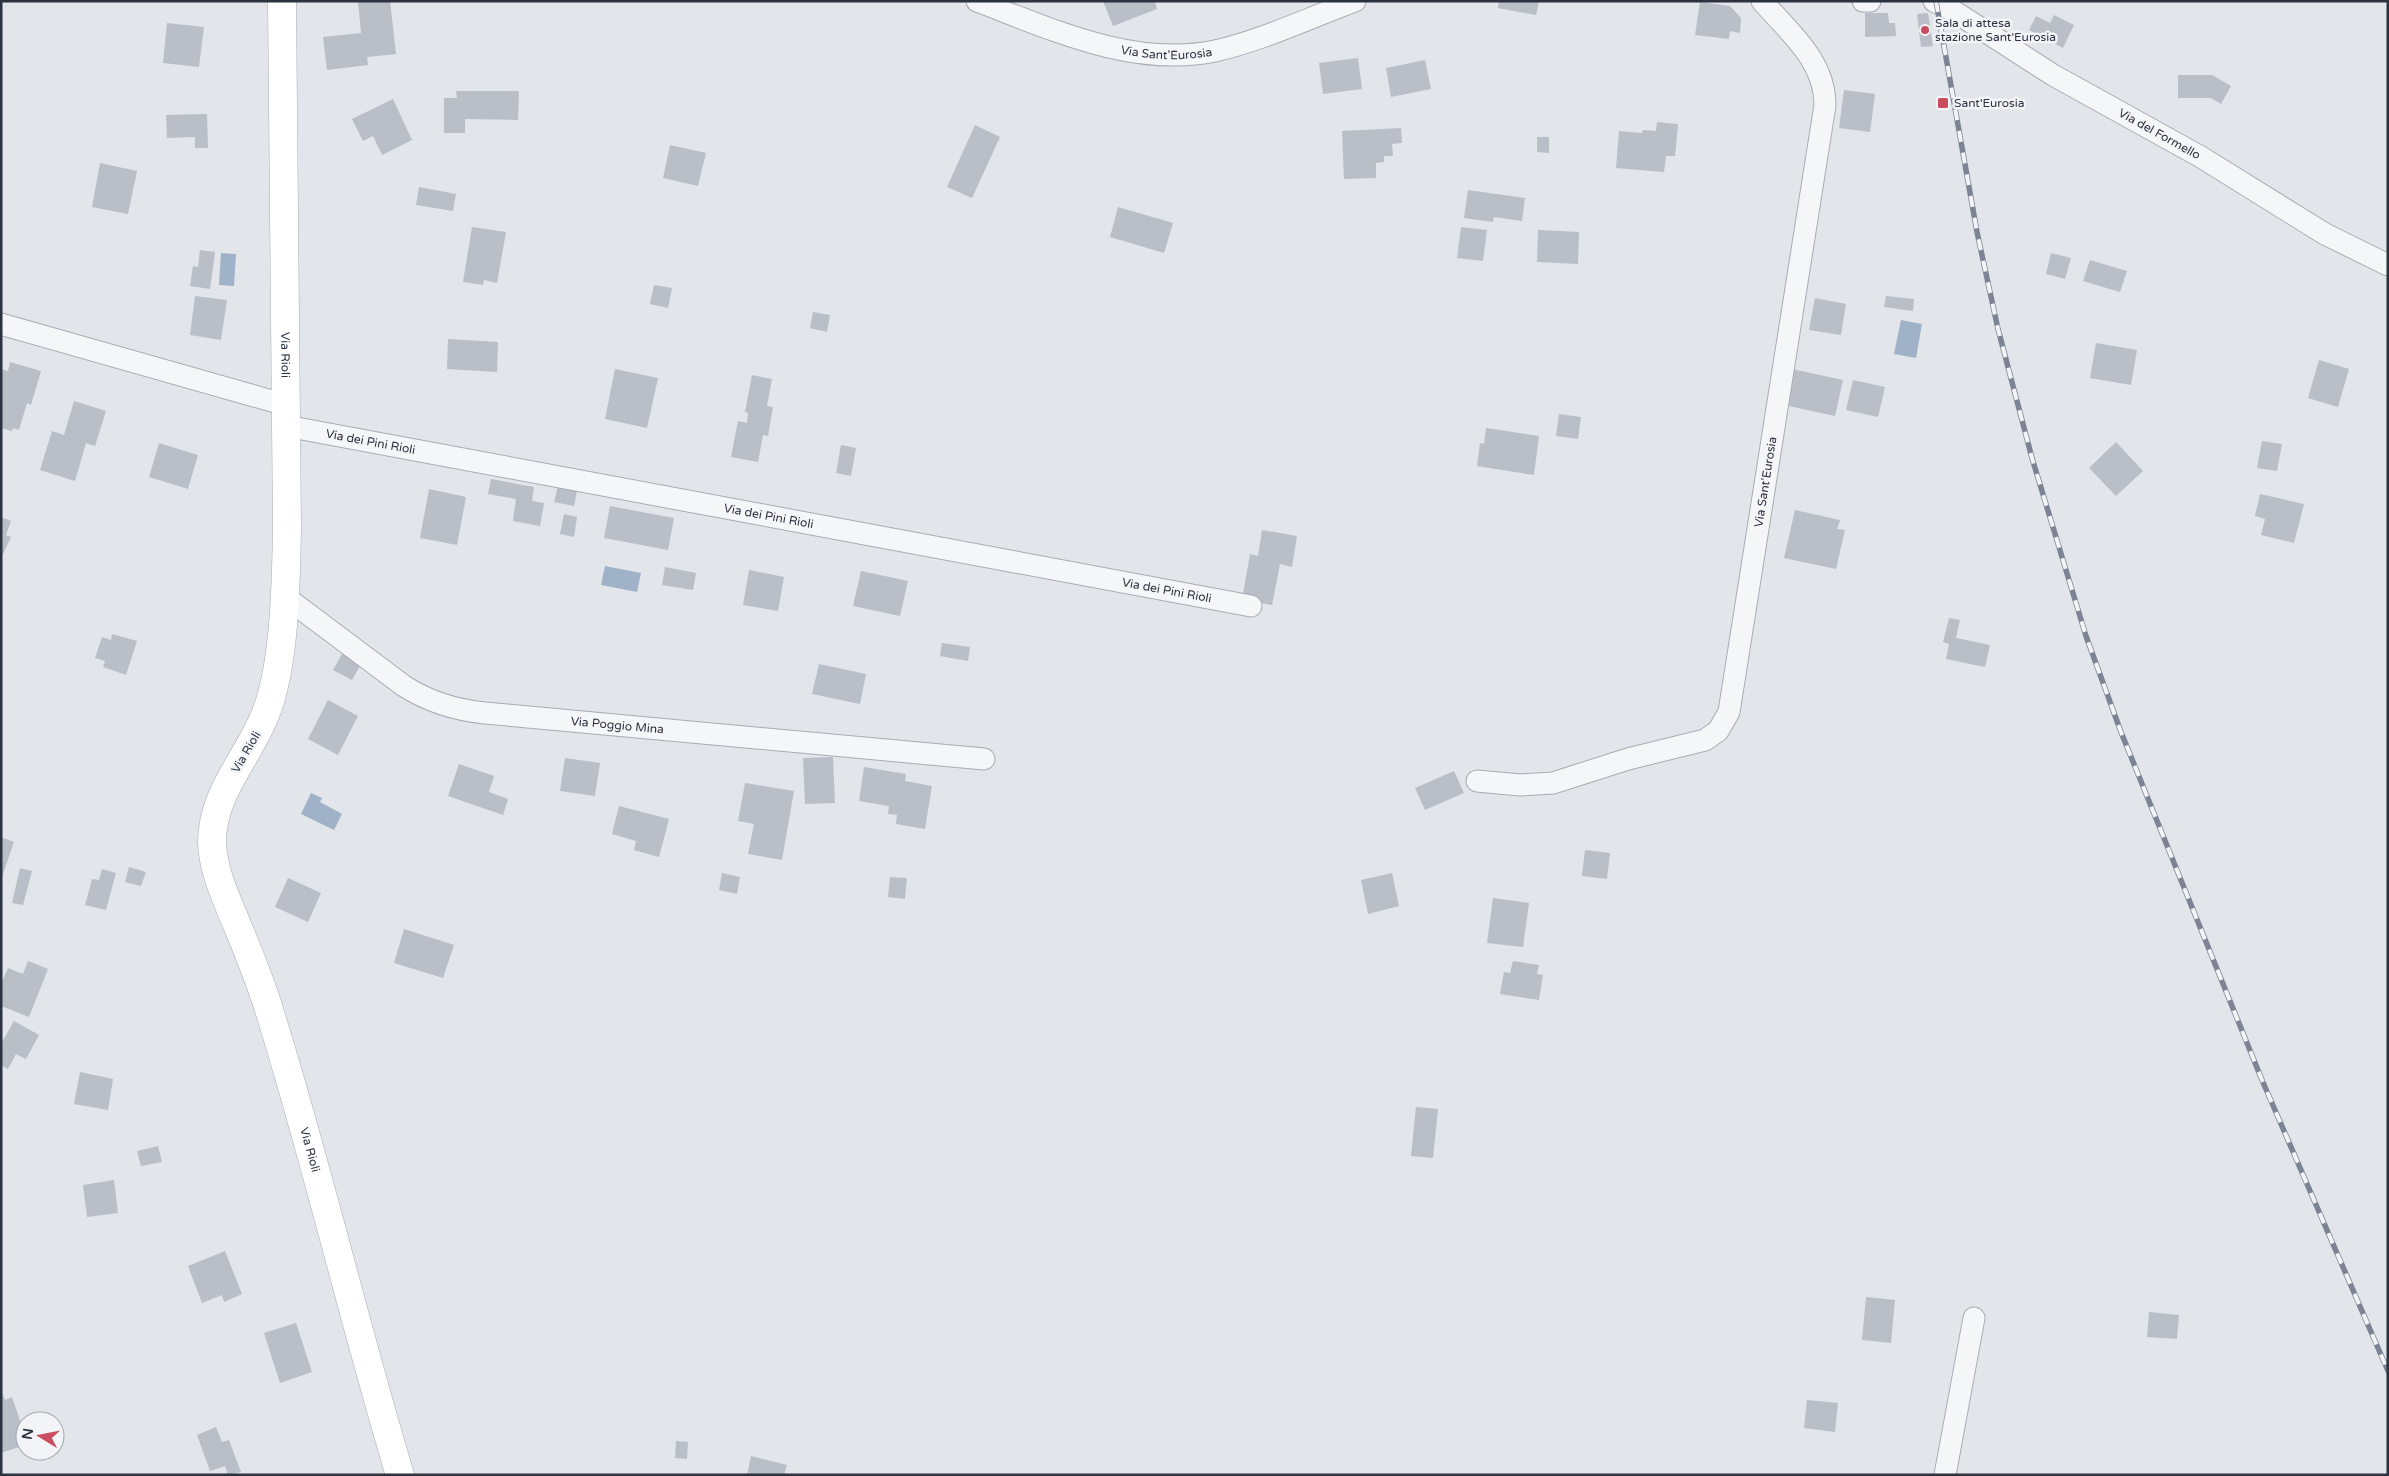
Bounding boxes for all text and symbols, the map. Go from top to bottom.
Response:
place label: Sala di attesa stazione Sant'Eurosia [1935,16,2056,44]
marker: Sala di attesa stazione Sant'Eurosia [1919,24,1931,36]
street label: Via Sant'Eurosia [1120,43,1213,62]
marker: Sant'Eurosia [1936,96,1950,110]
place label: Sant'Eurosia [1954,96,2025,110]
street label: Via del Formello [2116,106,2203,162]
street label: Via Rioli [278,332,293,378]
street label: Via dei Pini Rioli [325,427,416,457]
street label: Via Sant'Eurosia [1751,436,1779,528]
street label: Via dei Pini Rioli [723,501,815,531]
street label: Via dei Pini Rioli [1121,575,1213,606]
street label: Via Poggio Mina [570,714,664,736]
street label: Via Rioli [228,729,264,775]
street label: Via Rioli [297,1126,323,1174]
north arrow [15,1411,65,1461]
text: N [18,1427,37,1441]

